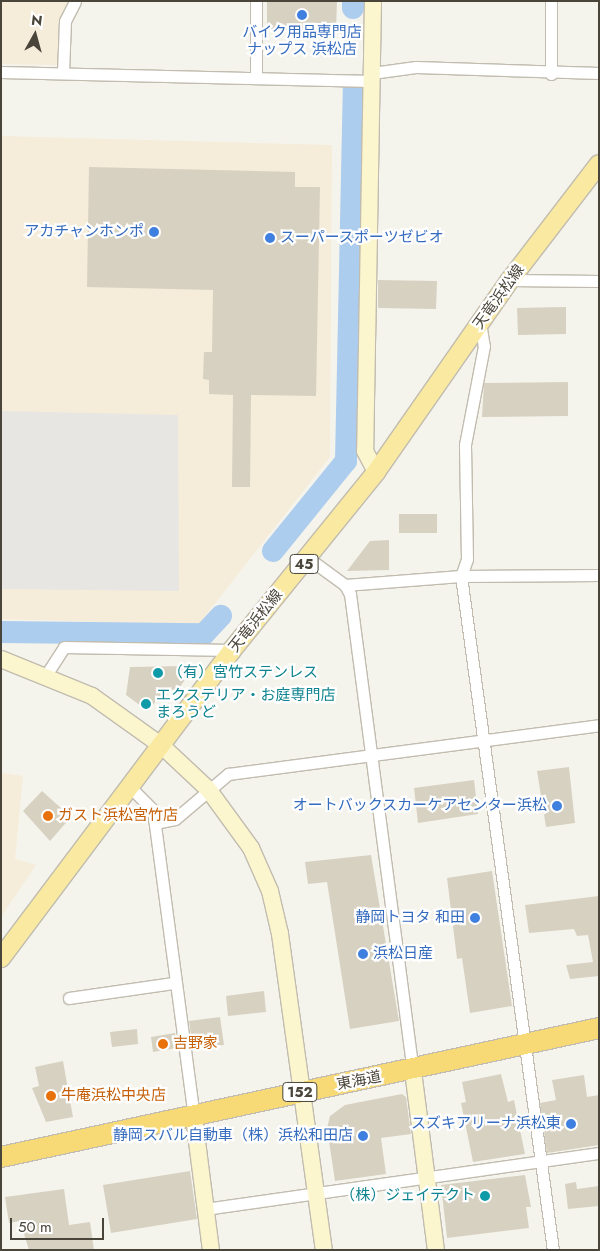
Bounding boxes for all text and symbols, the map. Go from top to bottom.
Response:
marker: バイク用品専門店 ナップス 浜松店 [296,9,308,21]
north arrow [10,10,60,60]
text: N [30,10,44,31]
place label: バイク用品専門店 ナップス 浜松店 [242,23,362,58]
place label: アカチャンホンポ [24,223,144,241]
marker: アカチャンホンポ [148,226,160,238]
place label: スーパースポーツゼビオ [280,229,445,247]
marker: スーパースポーツゼビオ [264,232,276,244]
street label: 天竜浜松線 [470,261,528,333]
road number: 45 [289,552,319,576]
street label: 天竜浜松線 [225,586,287,656]
place label: （有）宮竹ステンレス [168,664,318,682]
marker: （有）宮竹ステンレス [152,667,164,679]
place label: エクステリア・お庭専門店 まろうど [156,686,336,721]
marker: エクステリア・お庭専門店 まろうど [140,698,152,710]
place label: オートバックスカーケアセンター浜松 [292,797,547,815]
marker: オートバックスカーケアセンター浜松 [551,800,563,812]
place label: ガスト浜松宮竹店 [58,807,178,825]
marker: ガスト浜松宮竹店 [42,810,54,822]
place label: 静岡トヨタ 和田 [356,909,465,927]
marker: 静岡トヨタ 和田 [469,912,481,924]
place label: 浜松日産 [373,945,433,963]
marker: 浜松日産 [357,948,369,960]
place label: 吉野家 [173,1035,218,1053]
marker: 吉野家 [157,1038,169,1050]
street label: 東海道 [335,1068,383,1094]
road number: 152 [281,1080,319,1104]
place label: 牛庵浜松中央店 [61,1087,166,1105]
marker: 牛庵浜松中央店 [45,1090,57,1102]
place label: スズキアリーナ浜松東 [411,1115,561,1133]
marker: スズキアリーナ浜松東 [565,1118,577,1130]
place label: 静岡スバル自動車（株）浜松和田店 [113,1127,353,1145]
marker: 静岡スバル自動車（株）浜松和田店 [357,1130,369,1142]
place label: （株）ジェイテクト [340,1187,475,1205]
marker: （株）ジェイテクト [479,1190,491,1202]
scale bar [12,1208,106,1240]
text: 50 m [18,1216,52,1238]

